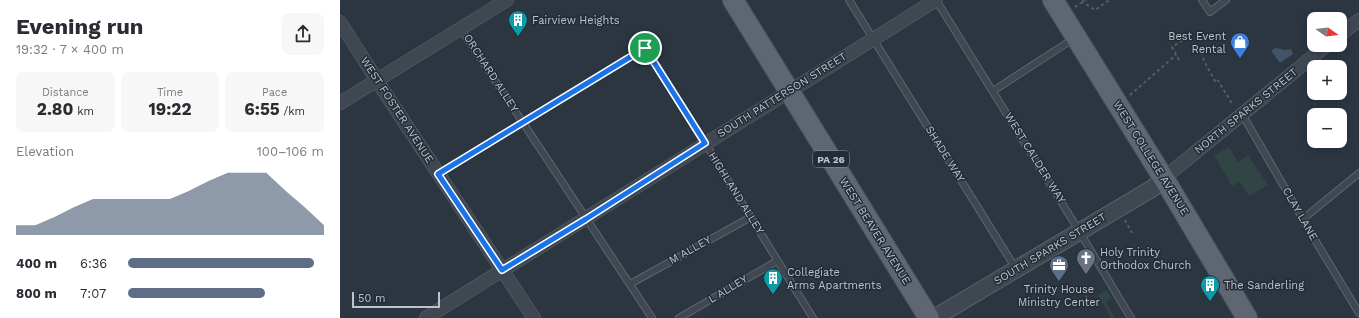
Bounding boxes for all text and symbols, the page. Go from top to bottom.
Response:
building icon: Fairview Heights [507,9,529,37]
north arrow [1307,12,1347,52]
map controls [1307,12,1347,148]
button: share [282,13,324,55]
text: Evening run [16,14,144,39]
place label: Fairview Heights [532,14,620,27]
place label: Best Event Rental [1168,30,1227,56]
street label: ORCHARD ALLEY [461,31,522,115]
pin [628,31,662,65]
shop icon: Best Event Rental [1229,31,1251,59]
icon: arrive [634,37,656,59]
text: 19:32 · 7 × 400 m [16,42,124,57]
street label: SOUTH PATTERSON STREET [715,50,849,140]
street label: WEST FOSTER AVENUE [358,55,436,165]
button: + [1307,60,1347,100]
street label: NORTH SPARKS STREET [1192,65,1300,157]
text: Distance [42,86,89,99]
text: Time [157,86,183,99]
text: Pace [262,86,287,99]
text: 2.80 [37,99,73,119]
text: 19:22 [148,99,192,119]
text: 6:55 [244,99,280,119]
street label: WEST COLLEGE AVENUE [1110,99,1192,217]
text: km [73,105,94,118]
text: /km [280,105,305,118]
button: − [1307,108,1347,148]
street label: WEST CALDER WAY [1002,110,1069,206]
street label: SHADE WAY [923,124,968,185]
text: Elevation [16,144,74,159]
text: 100–106 m [257,144,324,159]
street label: HIGHLAND ALLEY [706,150,767,237]
road number: PA 26 [813,151,849,167]
street label: WEST BEAVER AVENUE [837,175,913,287]
street label: CLAY LANE [1280,185,1320,243]
street label: SOUTH SPARKS STREET [992,210,1109,288]
street label: M ALLEY [667,233,714,267]
place label: Holy Trinity Orthodox Church [1100,246,1191,272]
church icon: Holy Trinity Orthodox Church [1075,247,1097,275]
office icon: Trinity House Ministry Center [1048,254,1070,282]
text: 400 m [16,256,57,271]
text: 6:36 [80,256,107,271]
place label: Collegiate Arms Apartments [787,266,882,292]
building icon: Collegiate Arms Apartments [762,267,784,295]
street label: L ALLEY [706,272,751,306]
building icon: The Sanderling [1199,274,1221,302]
place label: The Sanderling [1224,279,1304,292]
place label: Trinity House Ministry Center [1018,283,1101,309]
text: 800 m [16,286,57,301]
text: 7:07 [80,286,106,301]
scale bar [352,290,440,309]
text: 50 m [358,292,385,305]

